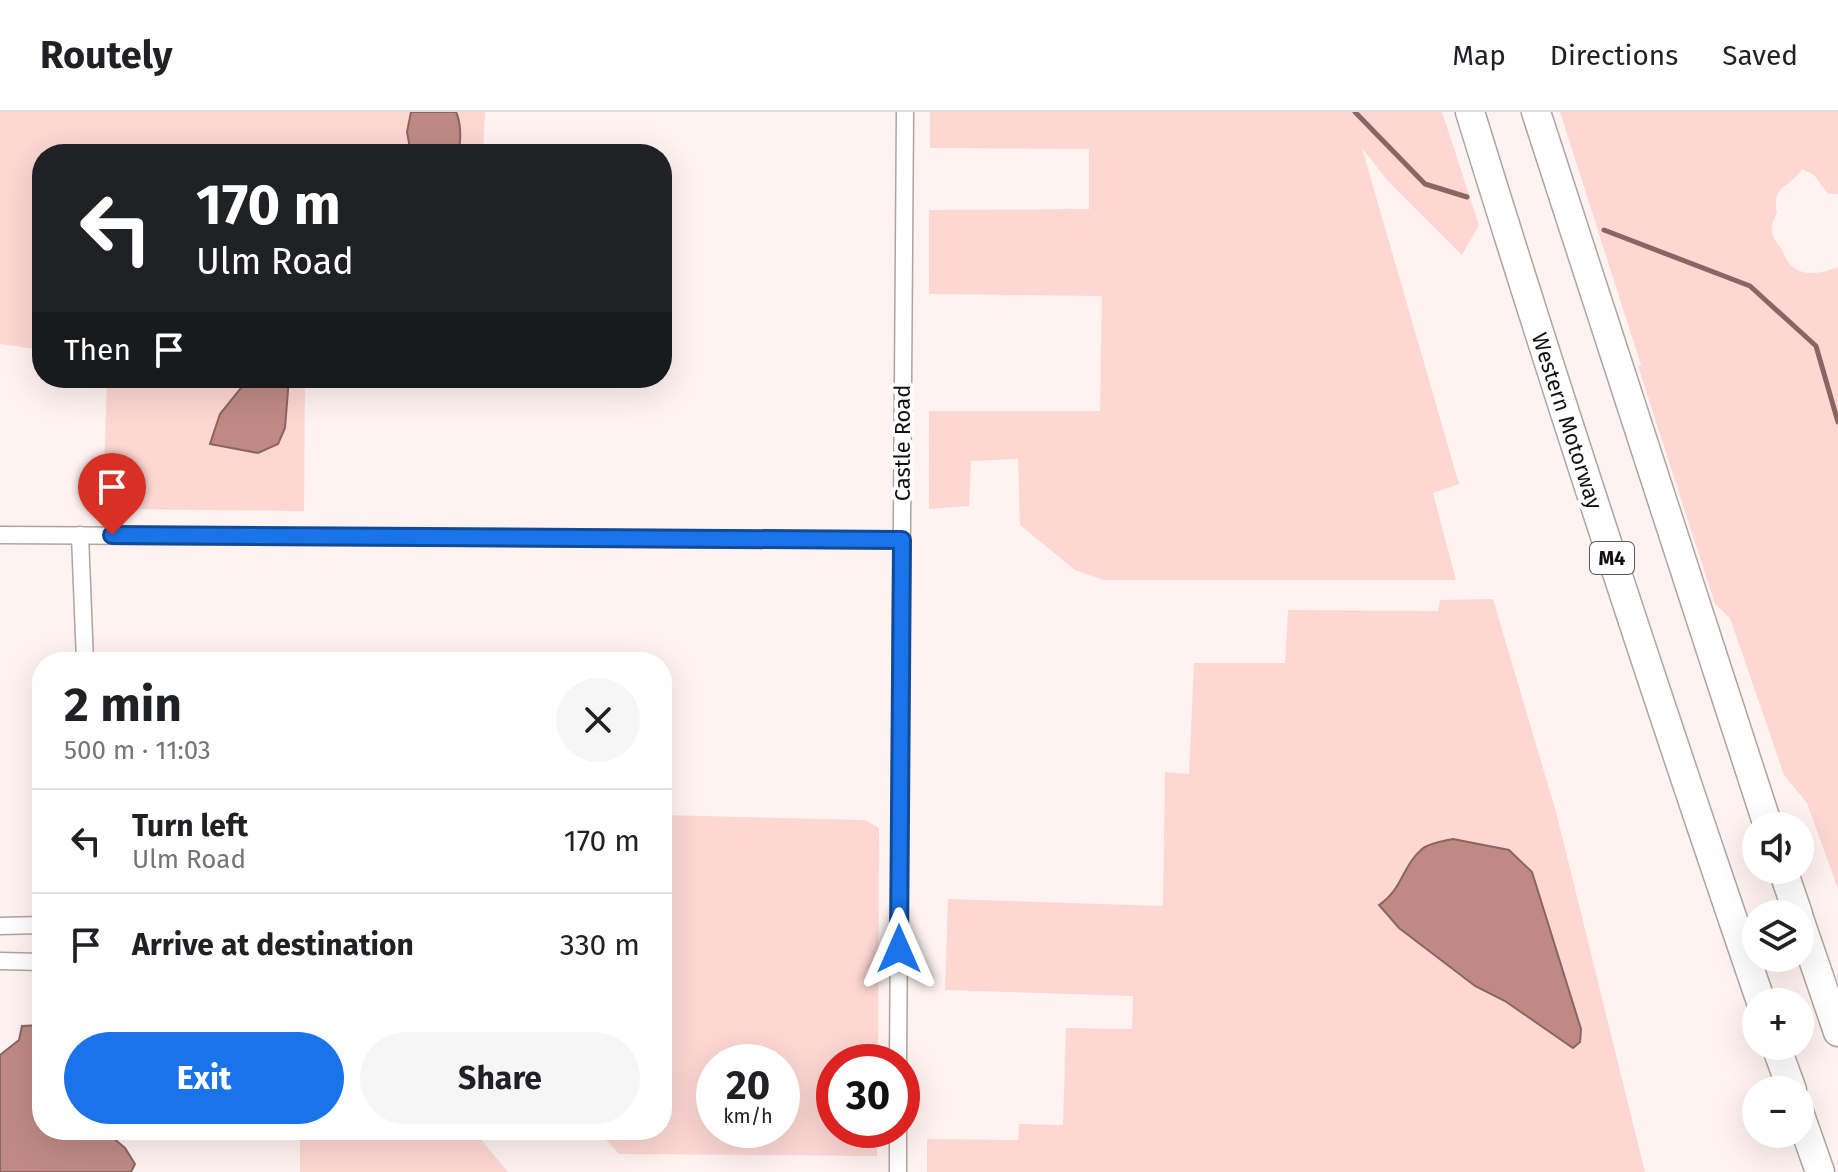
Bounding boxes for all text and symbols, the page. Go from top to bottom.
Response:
text: Routely [40,32,172,78]
text: Map [1452,39,1506,72]
text: Directions [1550,39,1678,72]
text: Saved [1722,39,1798,72]
text: 170 m [196,172,341,239]
icon: left [64,176,168,280]
text: Ulm Road [196,240,354,284]
icon: arrive [147,328,191,372]
street label: Western Motorway [1526,329,1608,513]
text: Then [64,332,131,368]
street label: Castle Road [889,385,916,501]
pin [78,453,146,535]
icon: arrive [90,465,134,509]
road number: M4 [1590,542,1634,574]
text: 2 min [64,676,182,734]
button: close [556,678,640,762]
text: 500 m · 11:03 [64,735,211,766]
text: Turn left [132,808,248,844]
map controls [1742,812,1814,1148]
button: sound [1742,812,1814,884]
icon: left [64,819,108,863]
text: 170 m [564,823,640,859]
text: Ulm Road [132,844,246,875]
button: layers [1742,900,1814,972]
position arrow [857,907,941,991]
icon: arrive [64,923,108,967]
text: Arrive at destination [132,927,414,963]
text: 330 m [560,927,640,963]
button: + [1742,988,1814,1060]
button: Exit [64,1032,344,1124]
button: Share [360,1032,640,1124]
speed limit sign: 30 [816,1044,920,1148]
text: 20 [726,1062,770,1110]
button: − [1742,1076,1814,1148]
text: km/h [723,1104,773,1128]

